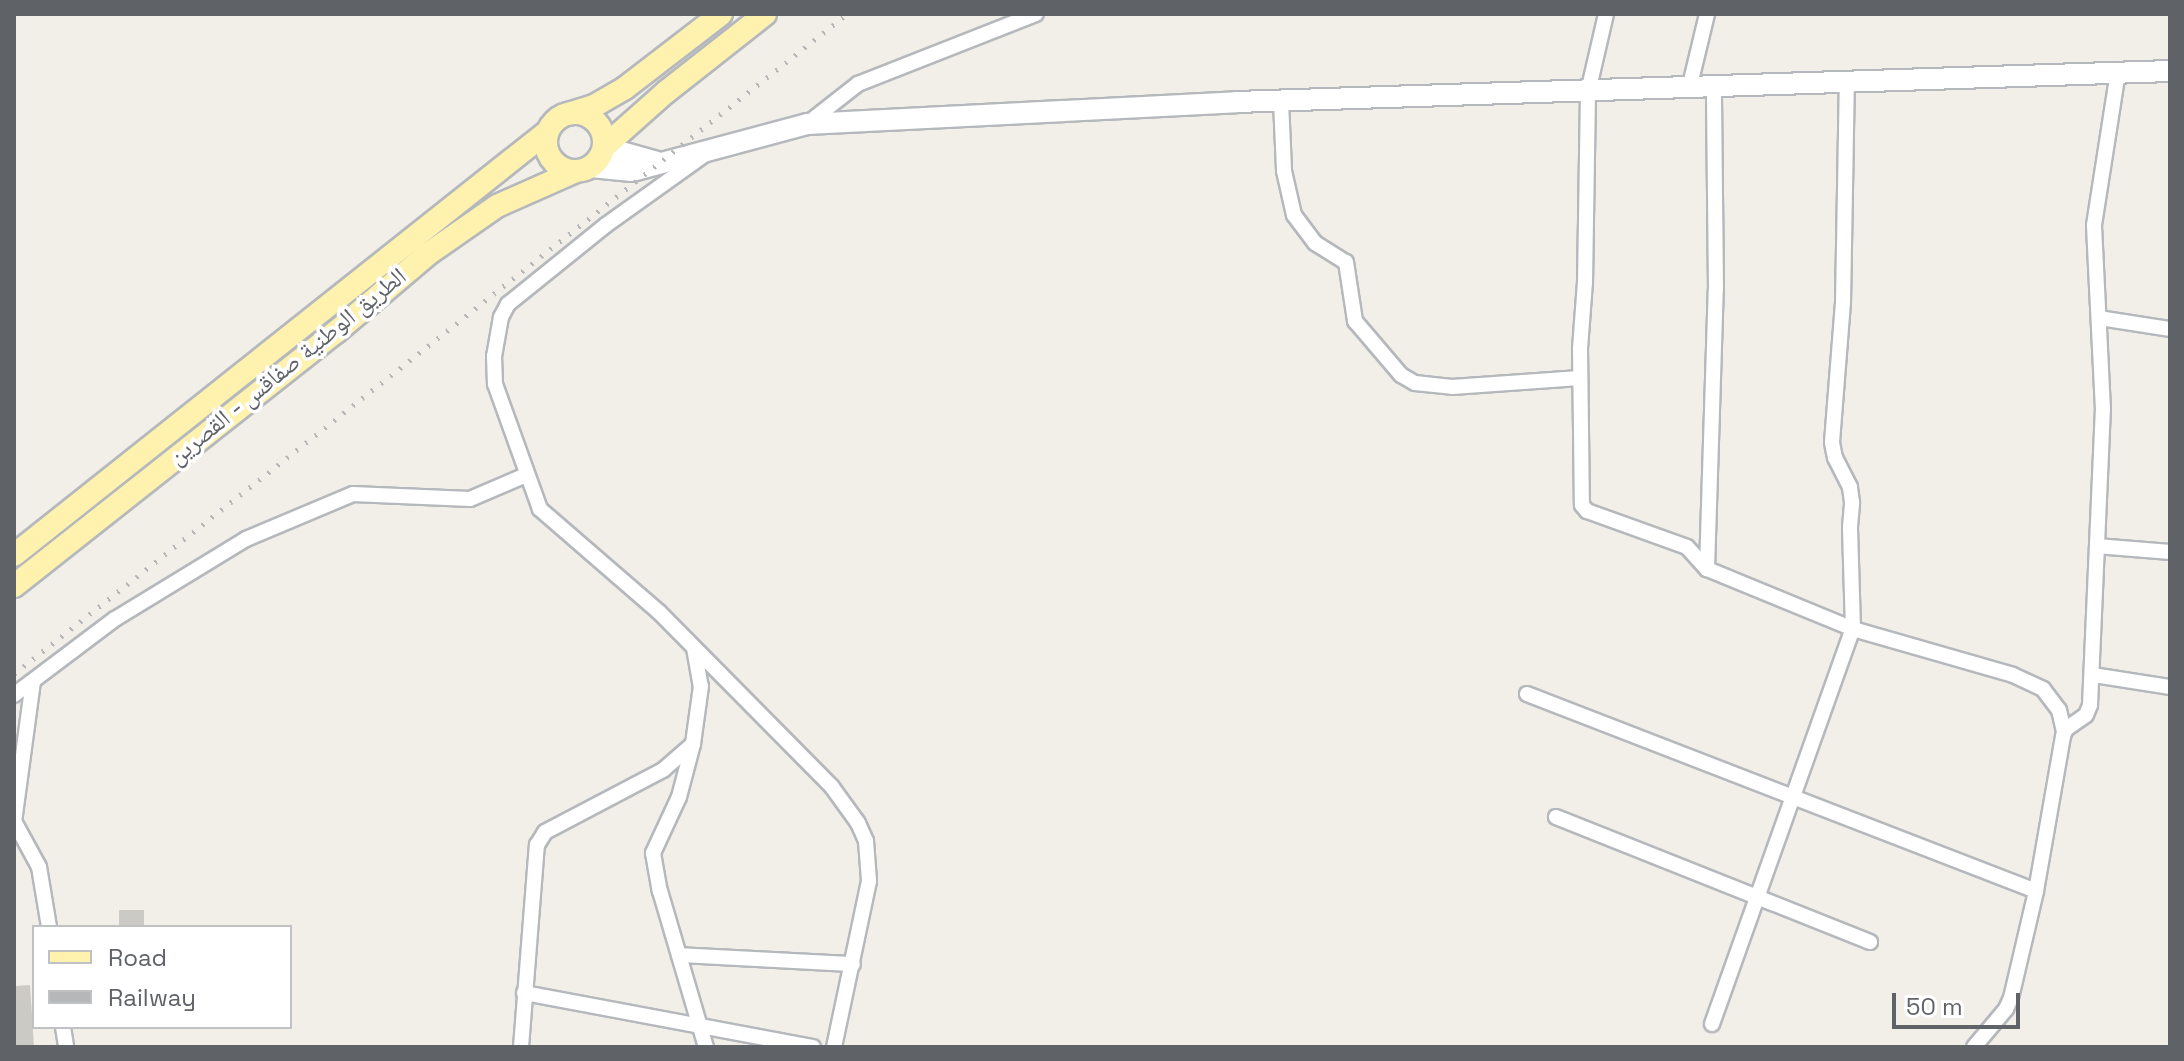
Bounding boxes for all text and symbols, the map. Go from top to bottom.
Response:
street label: الطريق الوطنية صفاقس - القصرين [162,261,412,471]
legend [32,925,292,1029]
text: Road [108,942,167,973]
scale bar [1896,977,2024,1027]
text: Railway [108,982,196,1013]
text: 50 m [1906,991,1963,1022]

